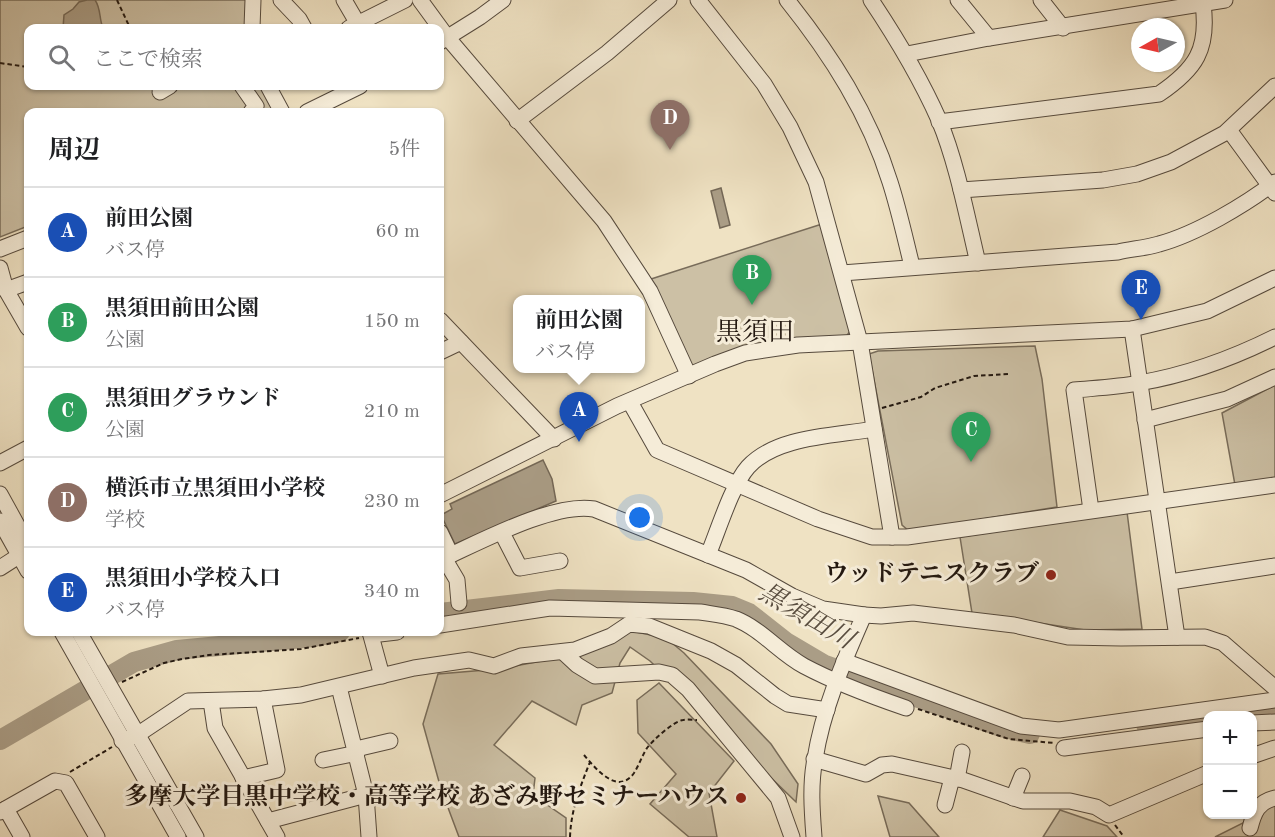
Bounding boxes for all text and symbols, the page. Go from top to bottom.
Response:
north arrow [1131,18,1185,72]
search box [24,24,444,90]
icon: search [45,41,78,74]
text: ここで検索 [93,49,203,71]
pin: D [650,100,690,150]
text: 周辺 [48,138,100,164]
text: 5件 [388,140,420,160]
text: 前田公園 [105,208,193,230]
text: A [60,222,75,242]
text: 60 m [375,222,420,242]
text: バス停 [105,241,165,261]
pin: B [732,256,771,305]
pin: E [1122,270,1160,320]
popup [513,295,645,373]
text: 黒須田前田公園 [105,298,259,320]
text: 前田公園 [535,310,623,332]
text: B [60,312,75,332]
text: 150 m [364,312,420,332]
district label: 黒須田 [716,318,794,346]
text: 公園 [105,331,145,351]
text: バス停 [535,343,595,363]
text: 黒須田グラウンド [105,388,281,410]
pin: A [560,392,598,442]
text: C [61,402,74,422]
text: 210 m [364,402,420,422]
pin: C [952,412,990,462]
text: 公園 [105,421,145,441]
text: 横浜市立黒須田小学校 [105,478,325,500]
text: D [60,492,75,512]
text: 230 m [364,492,420,512]
your location [625,503,654,532]
text: 学校 [105,511,145,531]
place label: ウッドテニスクラブ [824,560,1039,587]
text: 黒須田小学校入口 [105,568,281,590]
marker: ウッドテニスクラブ [1044,568,1058,582]
water label: 黒須田川 [754,578,861,656]
text: E [61,582,74,602]
text: 340 m [364,582,420,602]
text: バス停 [105,601,165,621]
map controls [1203,711,1257,819]
button: + [1203,711,1257,765]
button: − [1203,765,1257,819]
place label: 多摩大学目黒中学校・高等学校 あざみ野セミナーハウス [124,783,729,810]
marker: 多摩大学目黒中学校・高等学校 あざみ野セミナーハウス [734,791,748,805]

